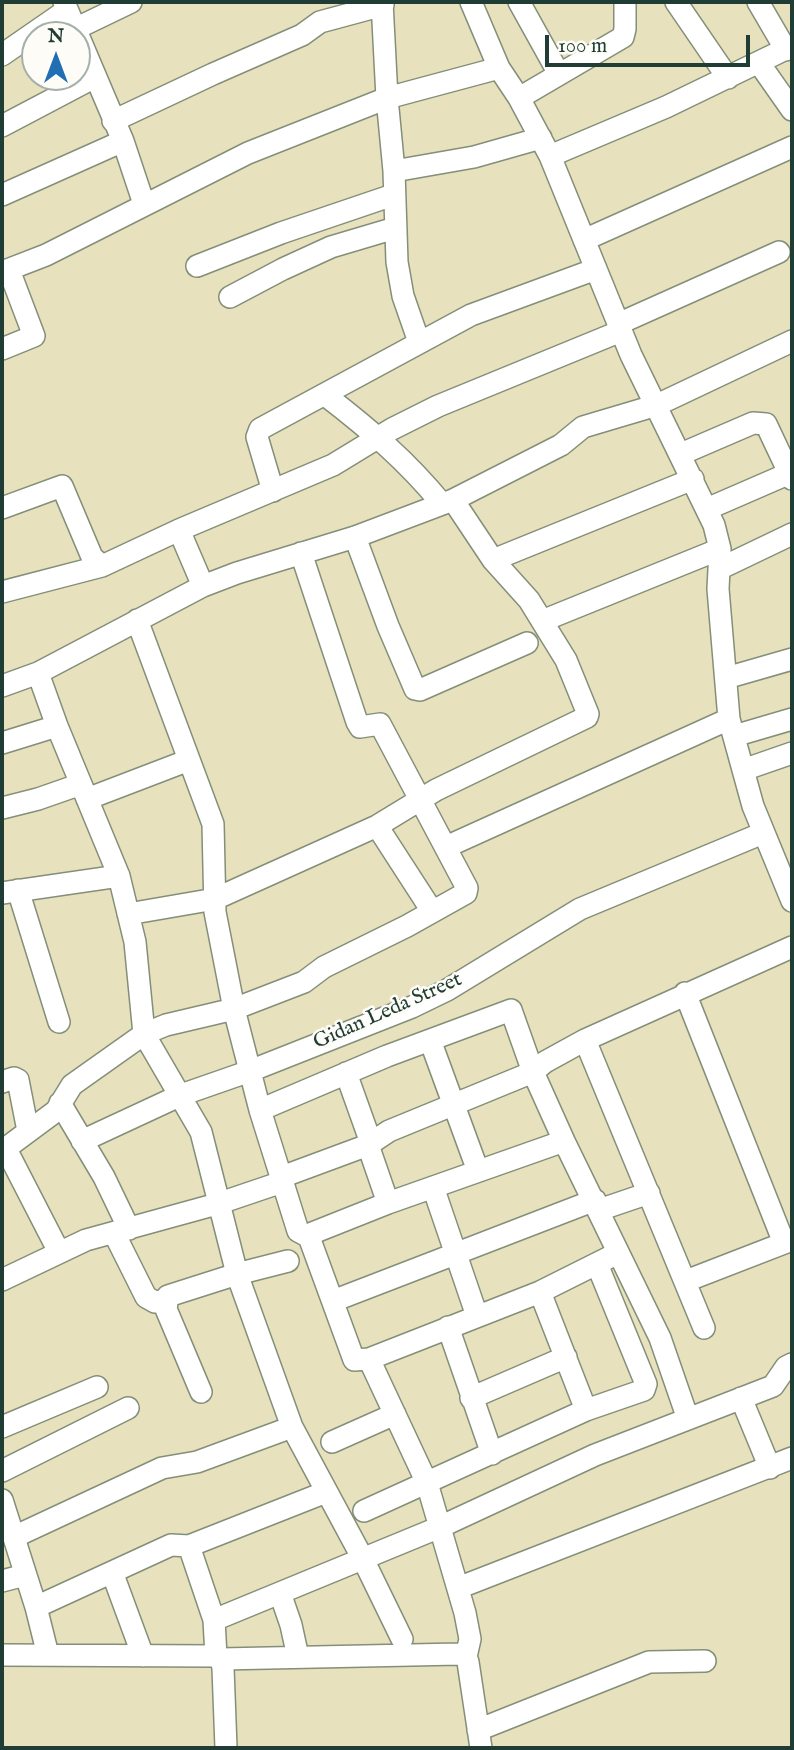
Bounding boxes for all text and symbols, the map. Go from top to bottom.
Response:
north arrow [21,21,91,91]
scale bar [549,21,754,65]
text: N [48,25,64,49]
text: 100 m [558,33,607,60]
street label: Gidan Leda Street [310,968,466,1056]

